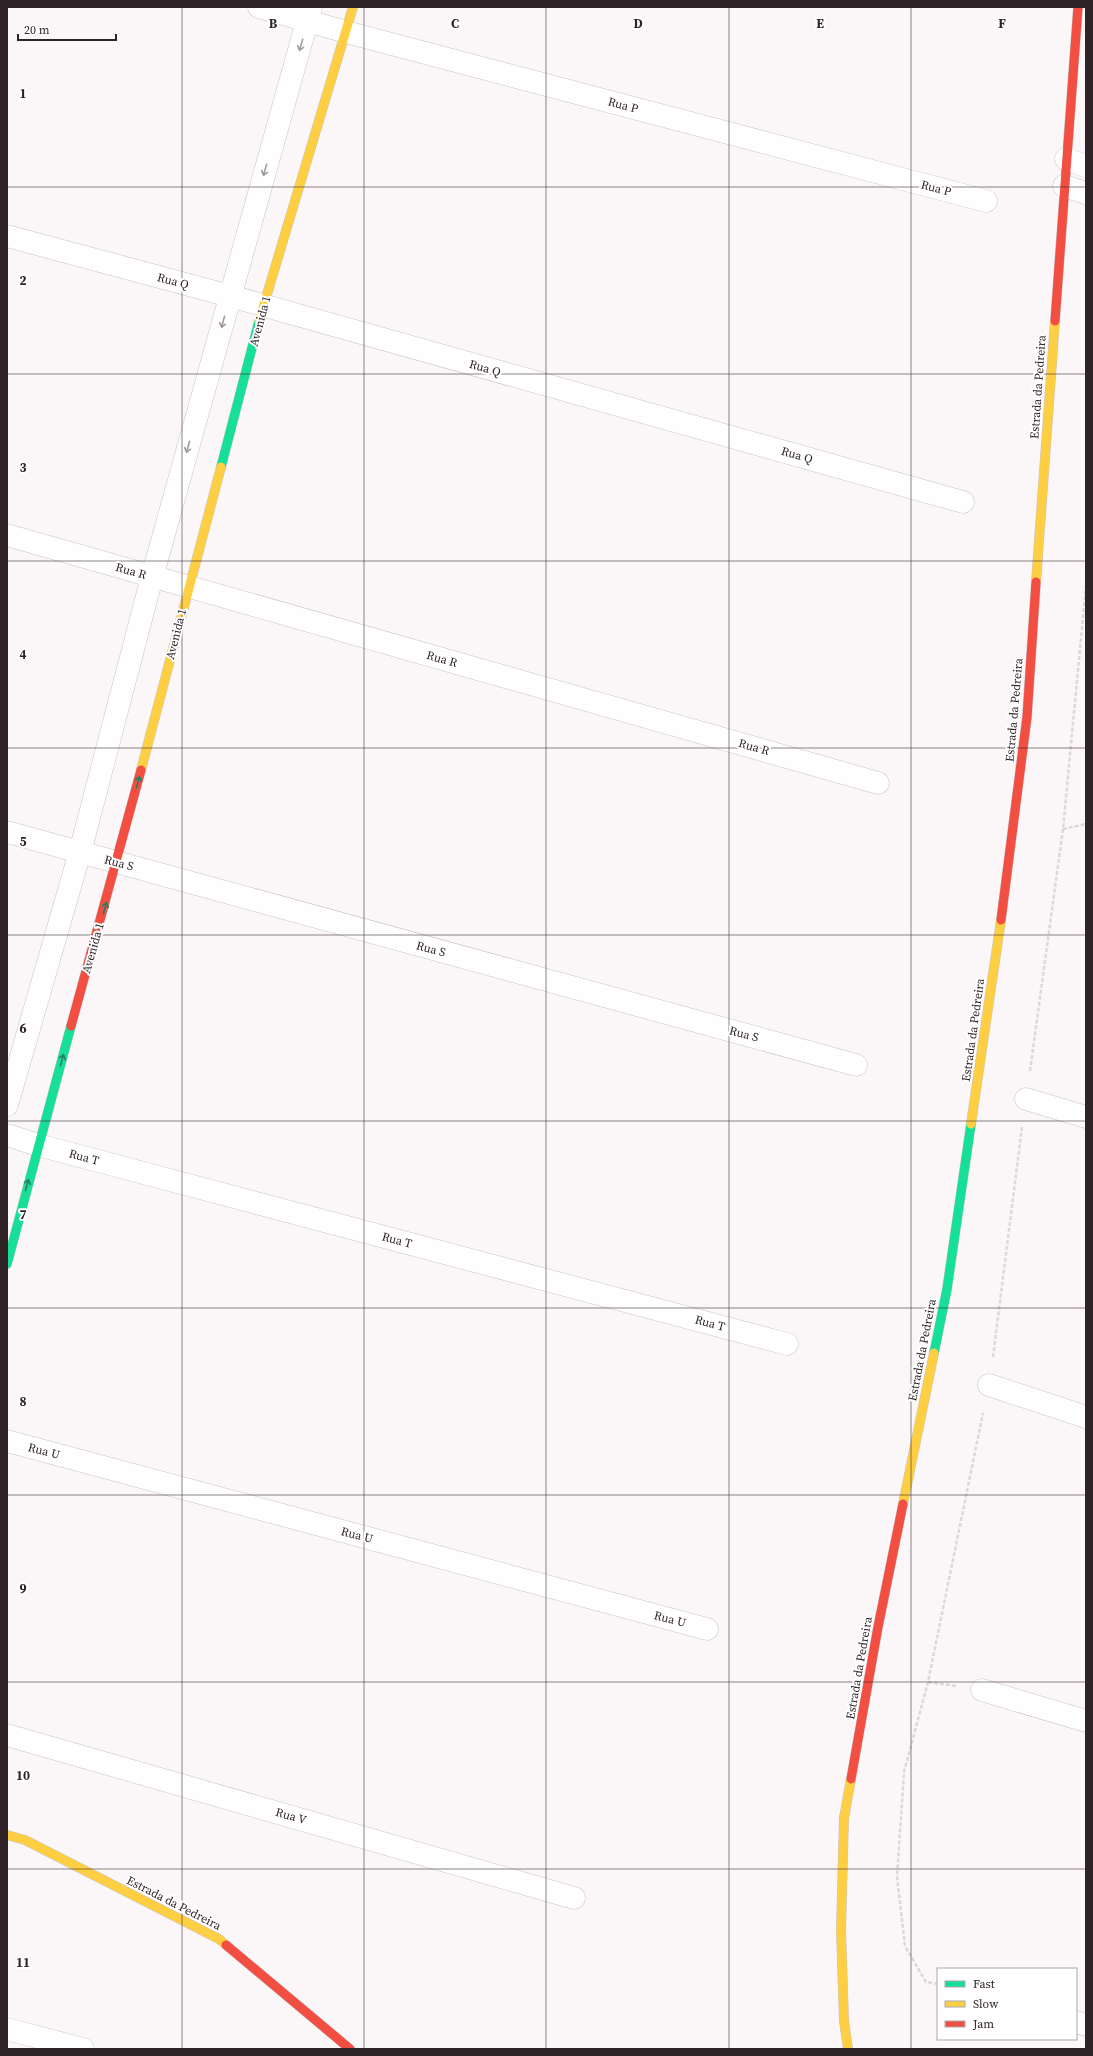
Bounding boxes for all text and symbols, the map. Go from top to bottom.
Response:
text: B [269,15,278,32]
text: C [451,15,459,32]
text: D [633,15,643,32]
text: E [816,15,824,32]
text: F [998,15,1006,32]
scale bar [18,16,116,42]
text: 20 m [24,22,50,38]
one-way arrow [297,38,304,51]
text: 1 [19,85,27,102]
street label: Rua P [606,93,640,117]
one-way arrow [261,163,269,176]
street label: Rua P [919,176,953,200]
street label: Rua Q [155,269,191,293]
text: 2 [19,272,27,289]
street label: Avenida 1 [246,294,274,348]
one-way arrow [219,315,226,328]
street label: Estrada da Pedreira [1026,334,1050,439]
street label: Rua Q [467,356,503,380]
one-way arrow [184,440,191,453]
street label: Rua Q [779,443,815,467]
text: 3 [19,459,27,476]
street label: Rua R [114,559,148,583]
street label: Avenida 1 [162,607,190,661]
text: 4 [19,646,27,663]
street label: Rua R [425,647,459,671]
street label: Estrada da Pedreira [1001,657,1027,763]
street label: Rua R [737,735,771,759]
one-way arrow [135,776,142,789]
text: 5 [19,833,27,850]
street label: Rua S [103,851,135,875]
one-way arrow [101,902,109,915]
street label: Avenida 1 [78,921,108,975]
street label: Rua S [415,937,447,961]
street label: Estrada da Pedreira [958,976,988,1083]
text: 6 [19,1020,27,1037]
street label: Rua S [728,1022,760,1046]
one-way arrow [59,1054,66,1067]
street label: Rua T [67,1145,102,1169]
one-way arrow [24,1179,32,1192]
text: 7 [19,1206,27,1223]
street label: Rua T [380,1228,415,1252]
street label: Estrada da Pedreira [904,1297,940,1403]
street label: Rua T [693,1311,728,1335]
text: 8 [19,1393,27,1410]
street label: Rua U [26,1439,62,1463]
street label: Rua U [339,1523,375,1547]
text: 9 [19,1580,27,1597]
street label: Rua U [652,1607,688,1631]
street label: Estrada da Pedreira [842,1615,876,1721]
text: 10 [16,1767,30,1784]
street label: Rua V [274,1804,308,1828]
street label: Estrada da Pedreira [124,1872,225,1934]
text: 11 [16,1954,30,1971]
legend [937,1968,1077,2040]
text: Fast [973,1976,995,1992]
text: Slow [973,1996,999,2012]
text: Jam [972,2016,994,2032]

